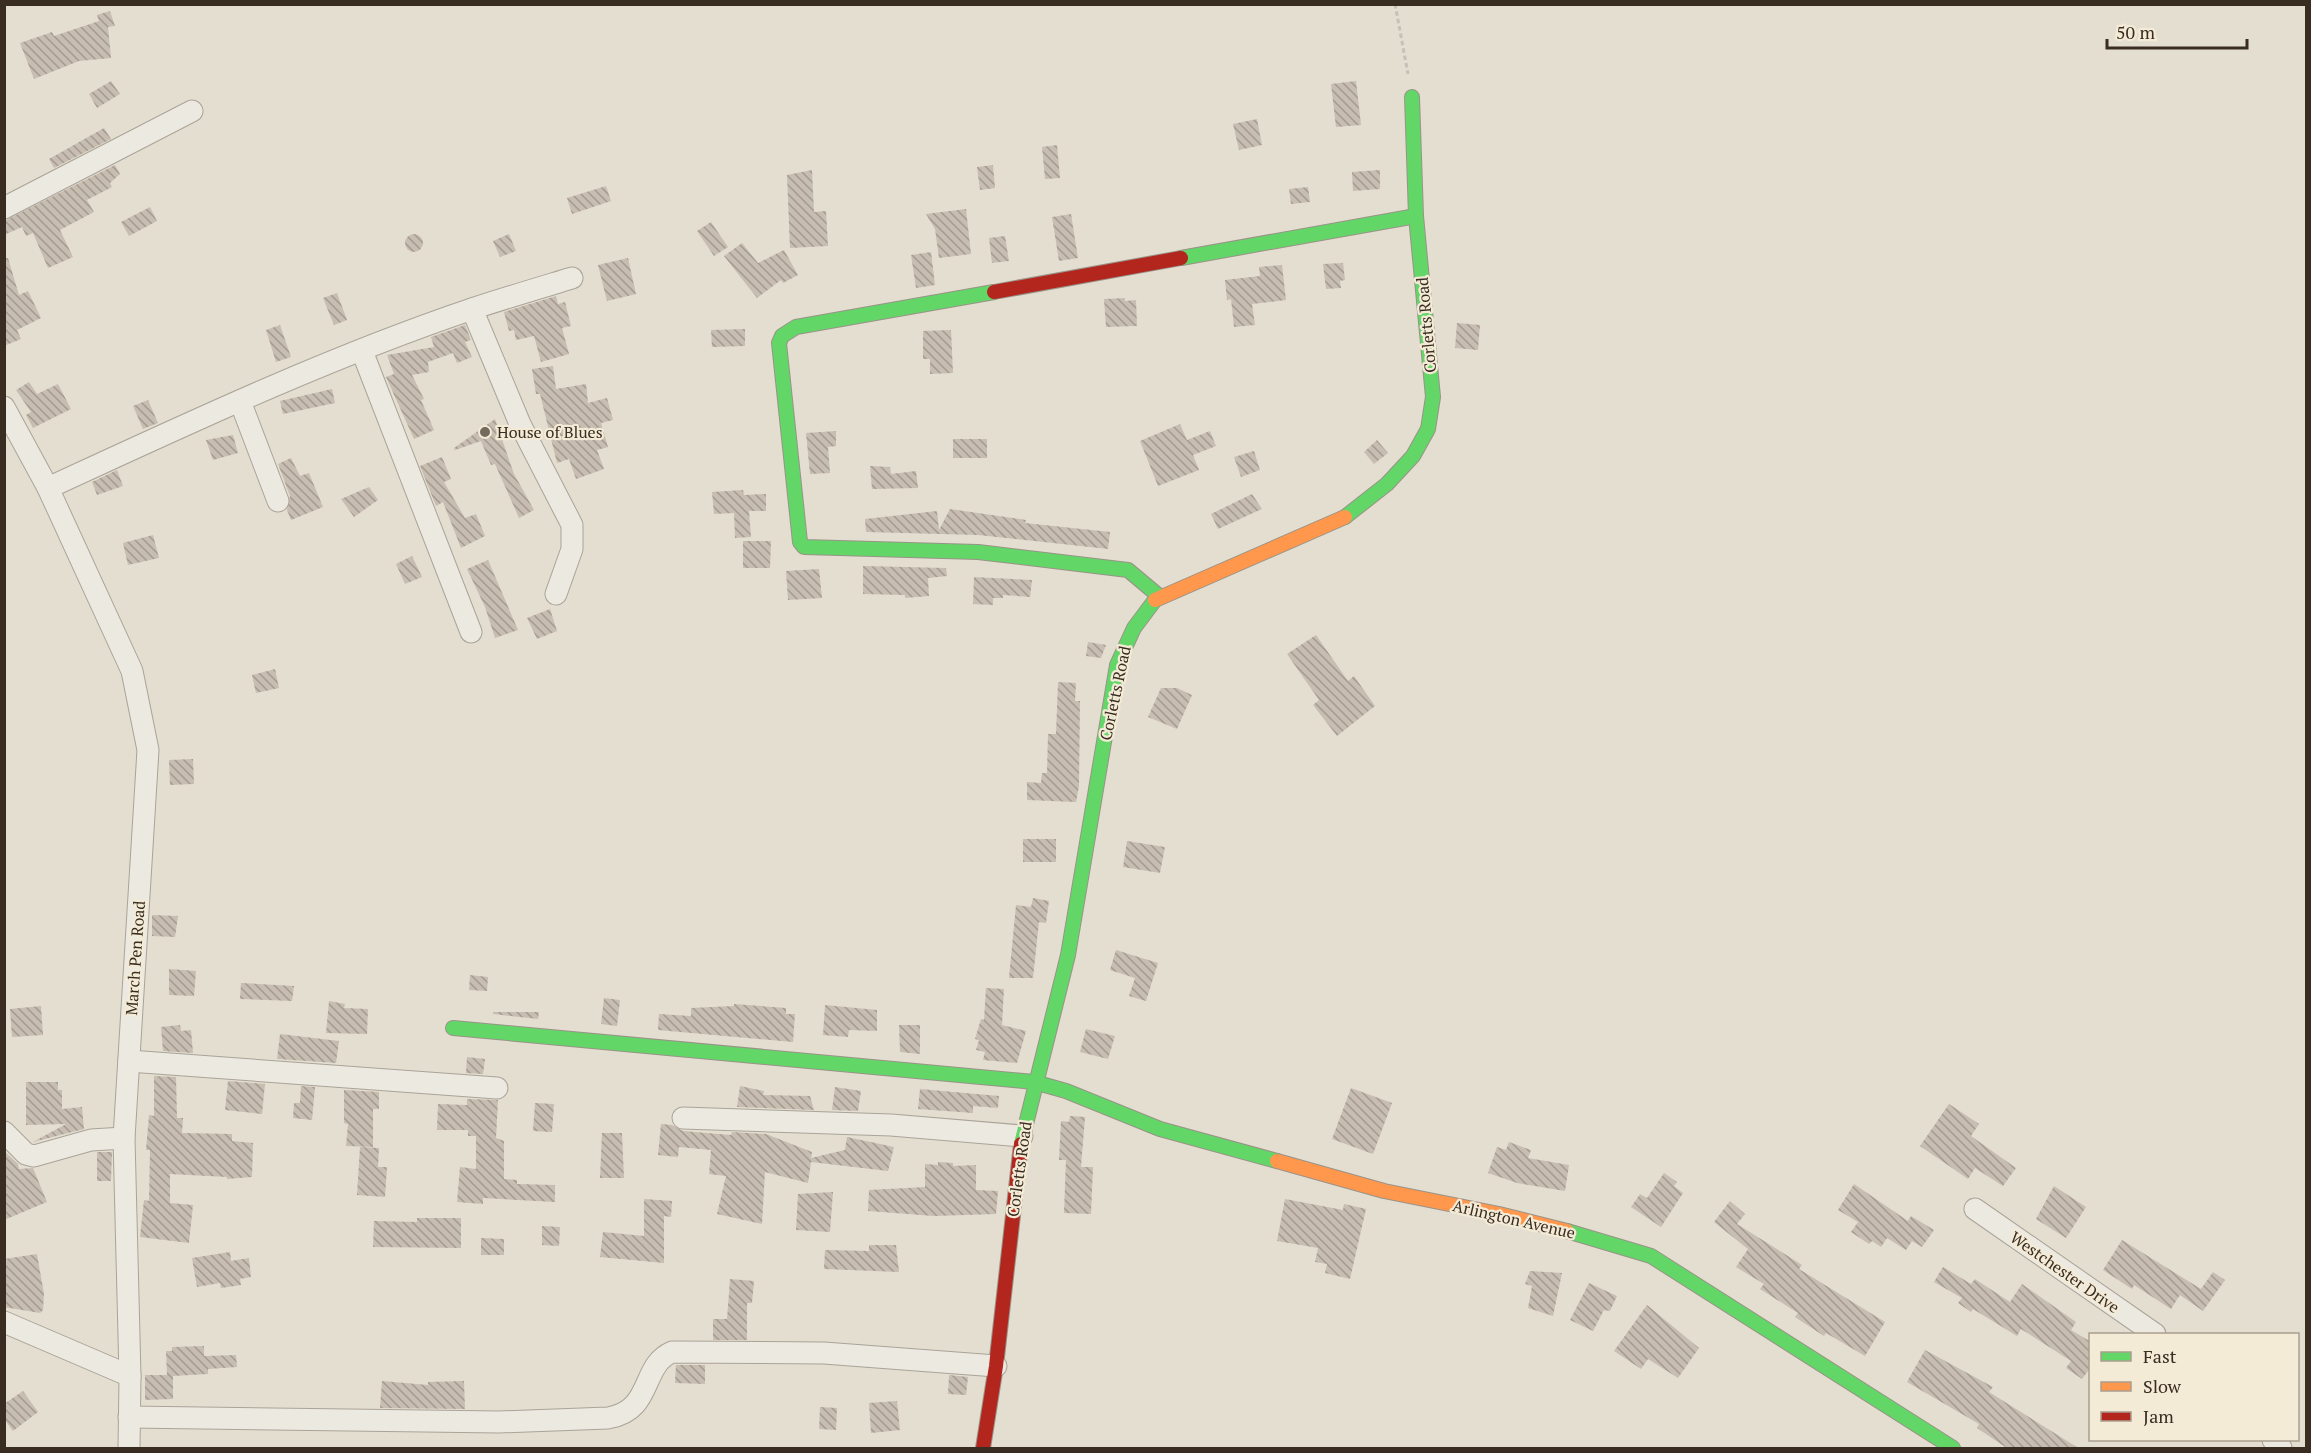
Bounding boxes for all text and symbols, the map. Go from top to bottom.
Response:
scale bar [2107,12,2246,50]
text: 50 m [2116,20,2156,44]
street label: Corletts Road [1411,276,1441,374]
place label: House of Blues [497,421,603,443]
marker: House of Blues [478,425,492,439]
street label: Corletts Road [1094,644,1136,742]
street label: March Pen Road [120,900,150,1016]
street label: Corletts Road [1001,1120,1037,1218]
street label: Arlington Avenue [1451,1194,1577,1244]
street label: Westchester Drive [2006,1226,2124,1318]
legend [2089,1333,2299,1441]
text: Fast [2143,1344,2177,1368]
text: Slow [2143,1374,2182,1398]
text: Jam [2143,1404,2174,1428]

